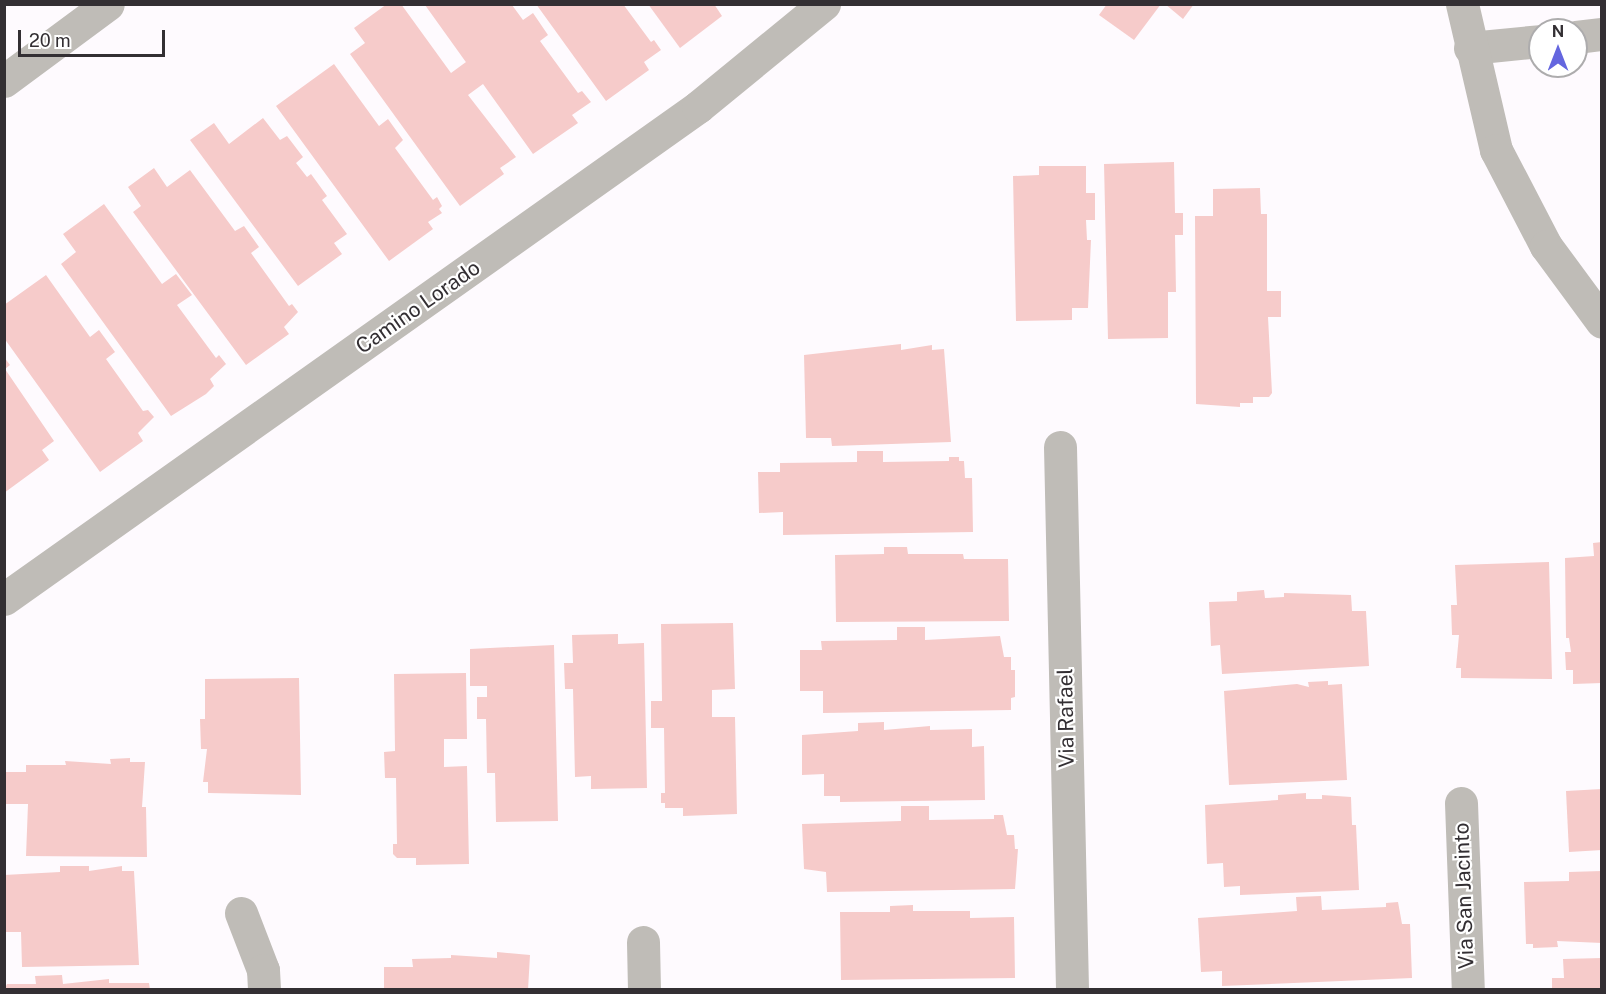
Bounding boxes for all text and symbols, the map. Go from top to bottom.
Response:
scale bar [21,18,168,56]
north arrow [1528,18,1588,78]
text: N [1552,22,1564,41]
text: 20 m [29,30,71,51]
street label: Camino Lorado [351,255,485,359]
street label: Via Rafael [1053,668,1079,768]
street label: Via San Jacinto [1449,822,1479,970]

